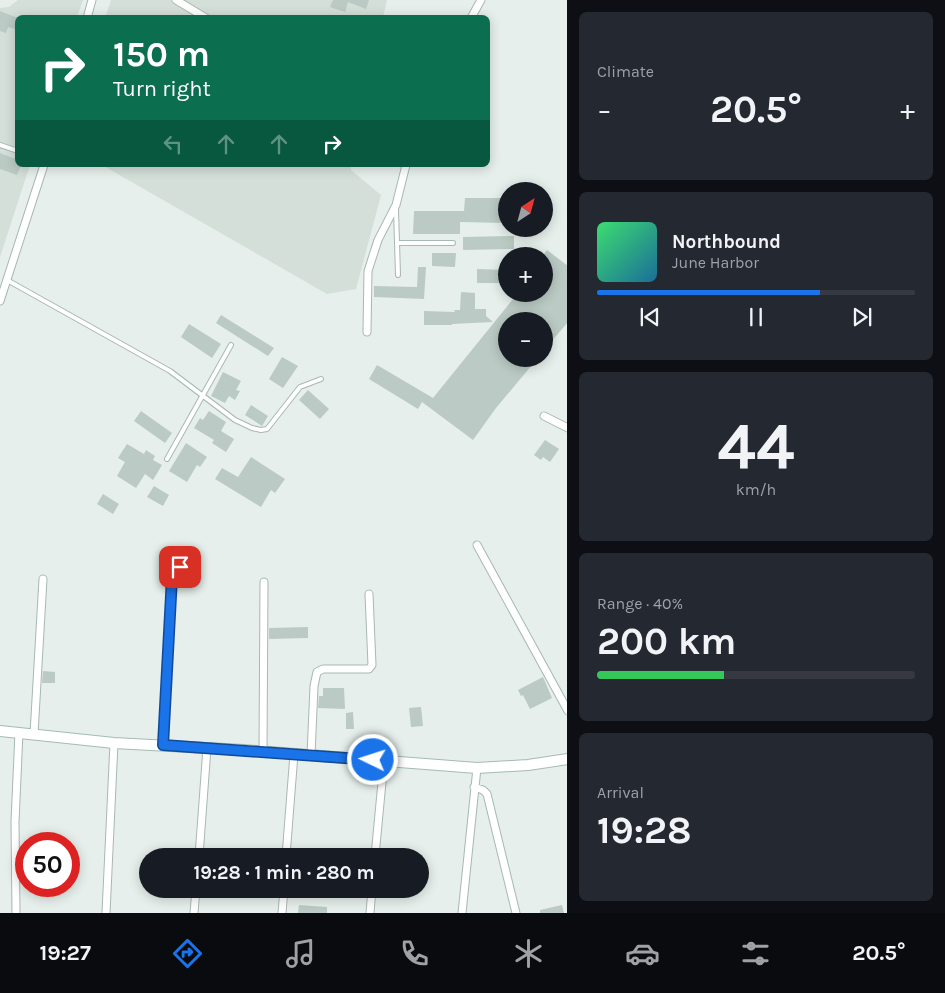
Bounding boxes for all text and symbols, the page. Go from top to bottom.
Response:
text: 150 m [113,34,210,75]
icon: right [30,35,95,100]
text: Climate [597,62,654,81]
text: Turn right [113,76,211,102]
text: 20.5° [710,87,802,132]
text: − [597,93,612,126]
text: + [900,93,915,126]
icon: left [159,130,187,158]
icon: ahead [212,130,240,158]
icon: ahead [265,130,293,158]
icon: right [318,130,346,158]
north arrow [498,182,552,238]
map controls [498,182,553,367]
text: Northbound [672,231,781,253]
button: + [498,247,553,302]
text: June Harbor [672,253,759,272]
icon: previous [636,303,664,331]
icon: pause [742,303,770,331]
icon: next [848,303,876,331]
button: − [498,312,553,367]
text: 44 [717,409,795,485]
text: km/h [736,480,776,499]
pin [159,546,201,588]
icon: arrive [166,553,194,581]
text: Range · 40% [597,594,683,613]
text: 200 km [597,619,736,664]
position arrow [346,733,398,785]
text: Arrival [597,783,644,802]
text: 19:28 [597,808,692,853]
speed limit sign: 50 [15,832,80,897]
text: 19:28 · 1 min · 280 m [194,862,374,884]
icon: directions [170,936,205,971]
icon: music [283,936,318,971]
icon: phone [397,936,432,971]
icon: climate [511,936,546,971]
icon: car [625,936,660,971]
icon: filters [738,936,773,971]
text: 19:27 [39,940,91,966]
text: 20.5° [852,940,906,966]

